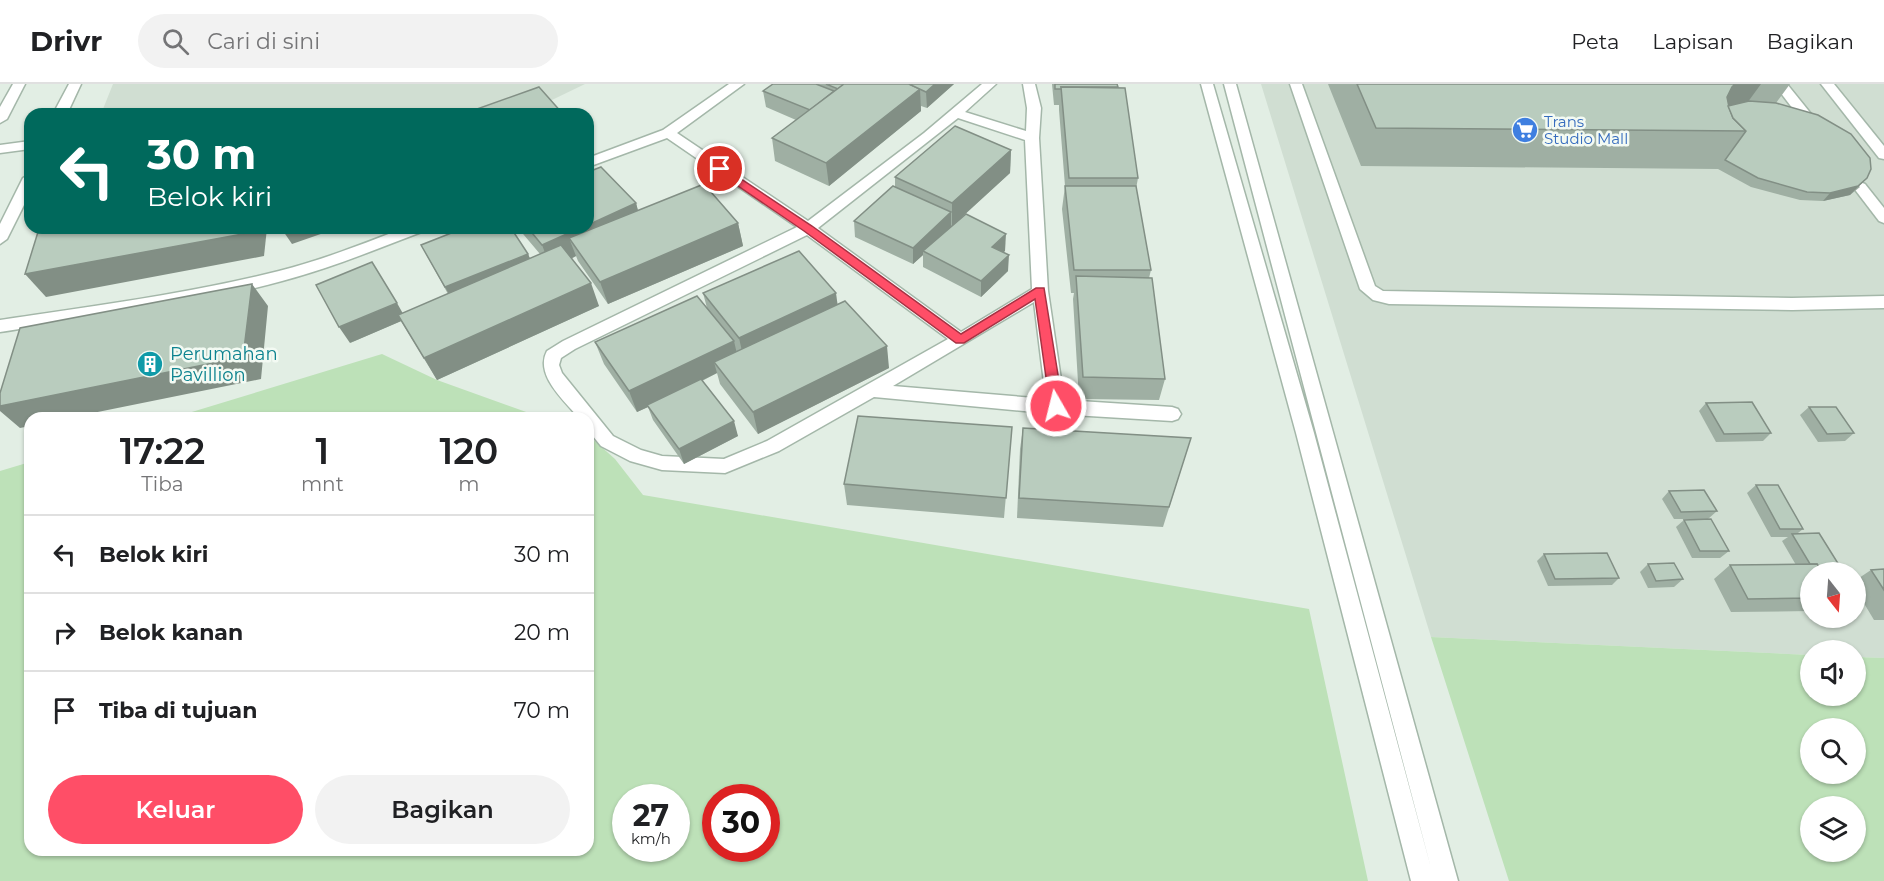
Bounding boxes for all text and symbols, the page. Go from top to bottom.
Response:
search box [138,14,558,68]
text: Drivr [30,24,102,58]
icon: search [159,25,192,58]
text: Cari di sini [207,28,320,55]
text: Peta [1571,29,1619,54]
text: Lapisan [1652,29,1734,54]
text: Bagikan [1767,29,1854,54]
place label: Trans Studio Mall [1544,112,1628,148]
supermarket icon: Trans Studio Mall [1510,115,1540,145]
text: 30 m [147,128,256,180]
icon: left [48,132,126,210]
pin [694,143,745,194]
icon: arrive [703,152,736,185]
text: Belok kiri [147,180,272,213]
place label: Perumahan Pavillion [170,343,278,386]
building icon: Perumahan Pavillion [135,349,165,379]
position arrow [1024,374,1088,438]
text: 17:22 [120,429,205,473]
text: 1 [315,429,329,473]
text: 120 [439,429,498,473]
text: Tiba [141,472,184,496]
text: mnt [301,472,344,496]
text: m [458,472,479,496]
icon: left [48,538,81,571]
text: Belok kiri [99,541,208,568]
text: 30 m [514,541,570,568]
north arrow [1800,562,1866,628]
map controls [1800,562,1866,862]
icon: right [48,616,81,649]
text: Belok kanan [99,619,243,646]
text: 20 m [514,619,570,646]
button: sound [1800,640,1866,706]
icon: arrive [48,694,81,727]
text: Tiba di tujuan [99,697,257,724]
text: 70 m [514,697,570,724]
button: search [1800,718,1866,784]
button: Keluar [48,775,303,844]
button: Bagikan [315,775,570,844]
speed limit sign: 30 [702,784,780,862]
button: layers [1800,796,1866,862]
text: 27 [633,797,669,834]
text: km/h [631,829,671,848]

